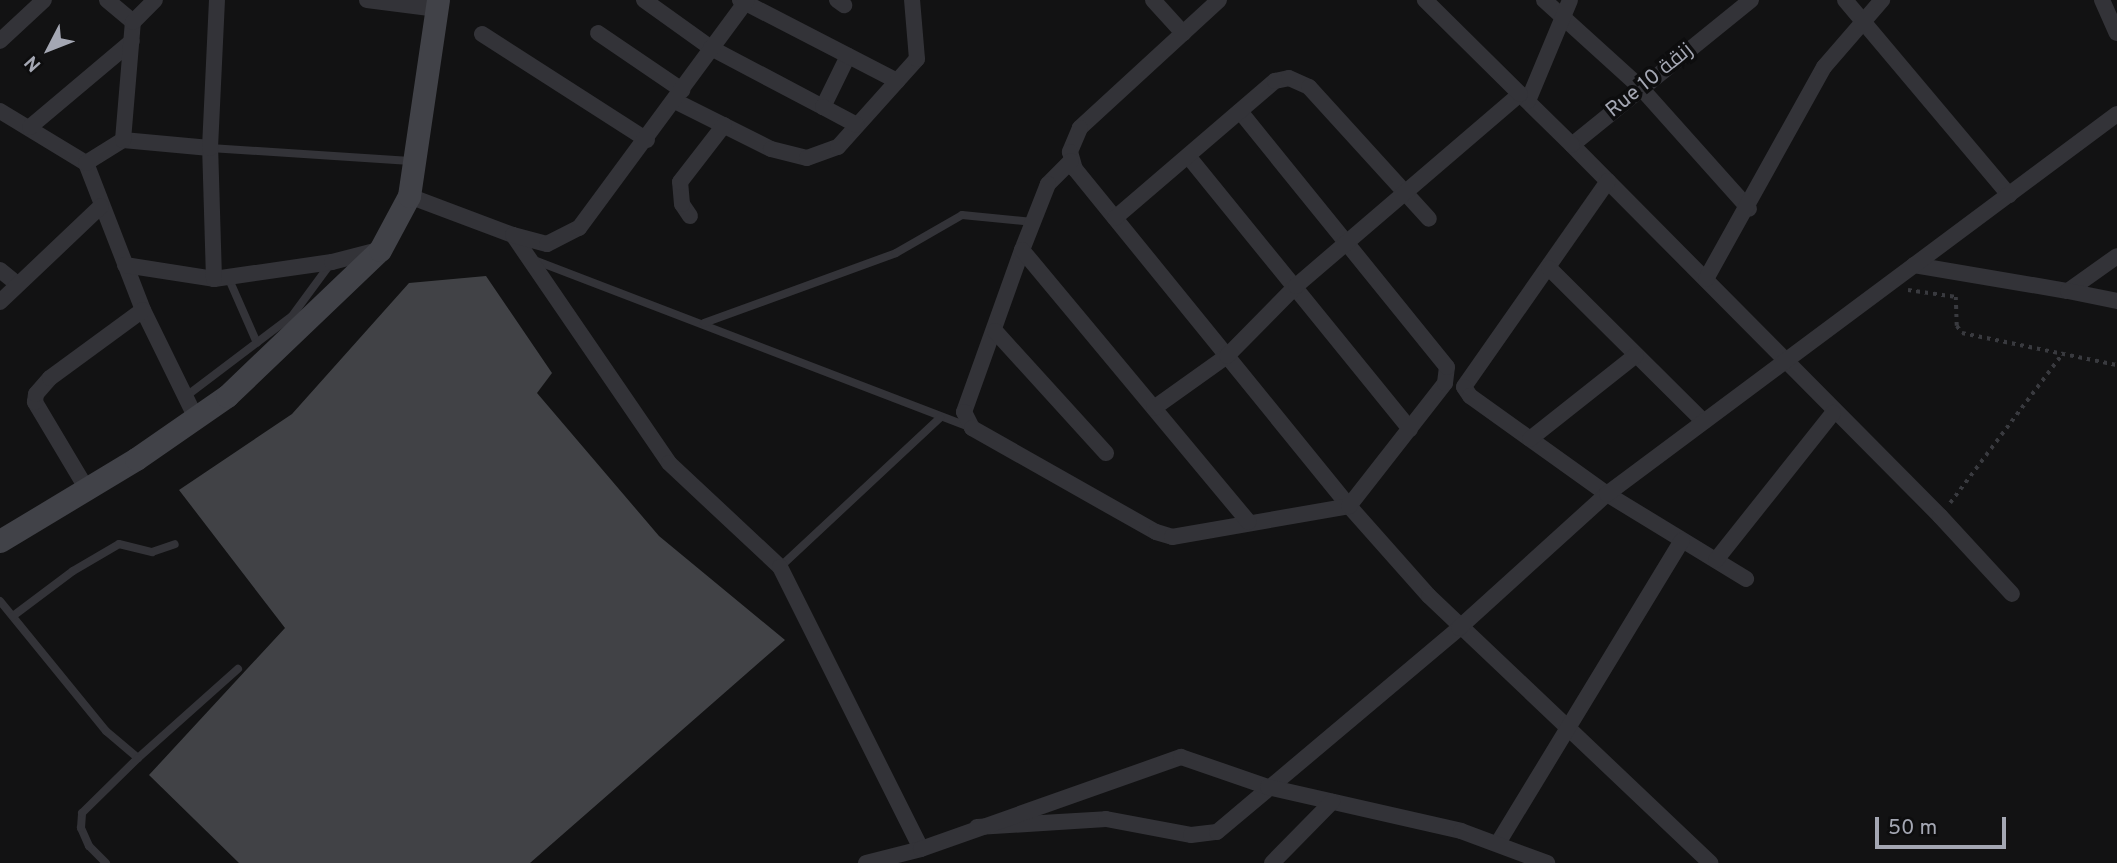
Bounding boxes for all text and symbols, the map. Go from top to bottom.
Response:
north arrow [14,14,84,84]
street label: Rue 10 زنقة [1601,38,1699,124]
text: N [20,50,47,76]
scale bar [1879,804,2010,848]
text: 50 m [1888,815,1937,842]

